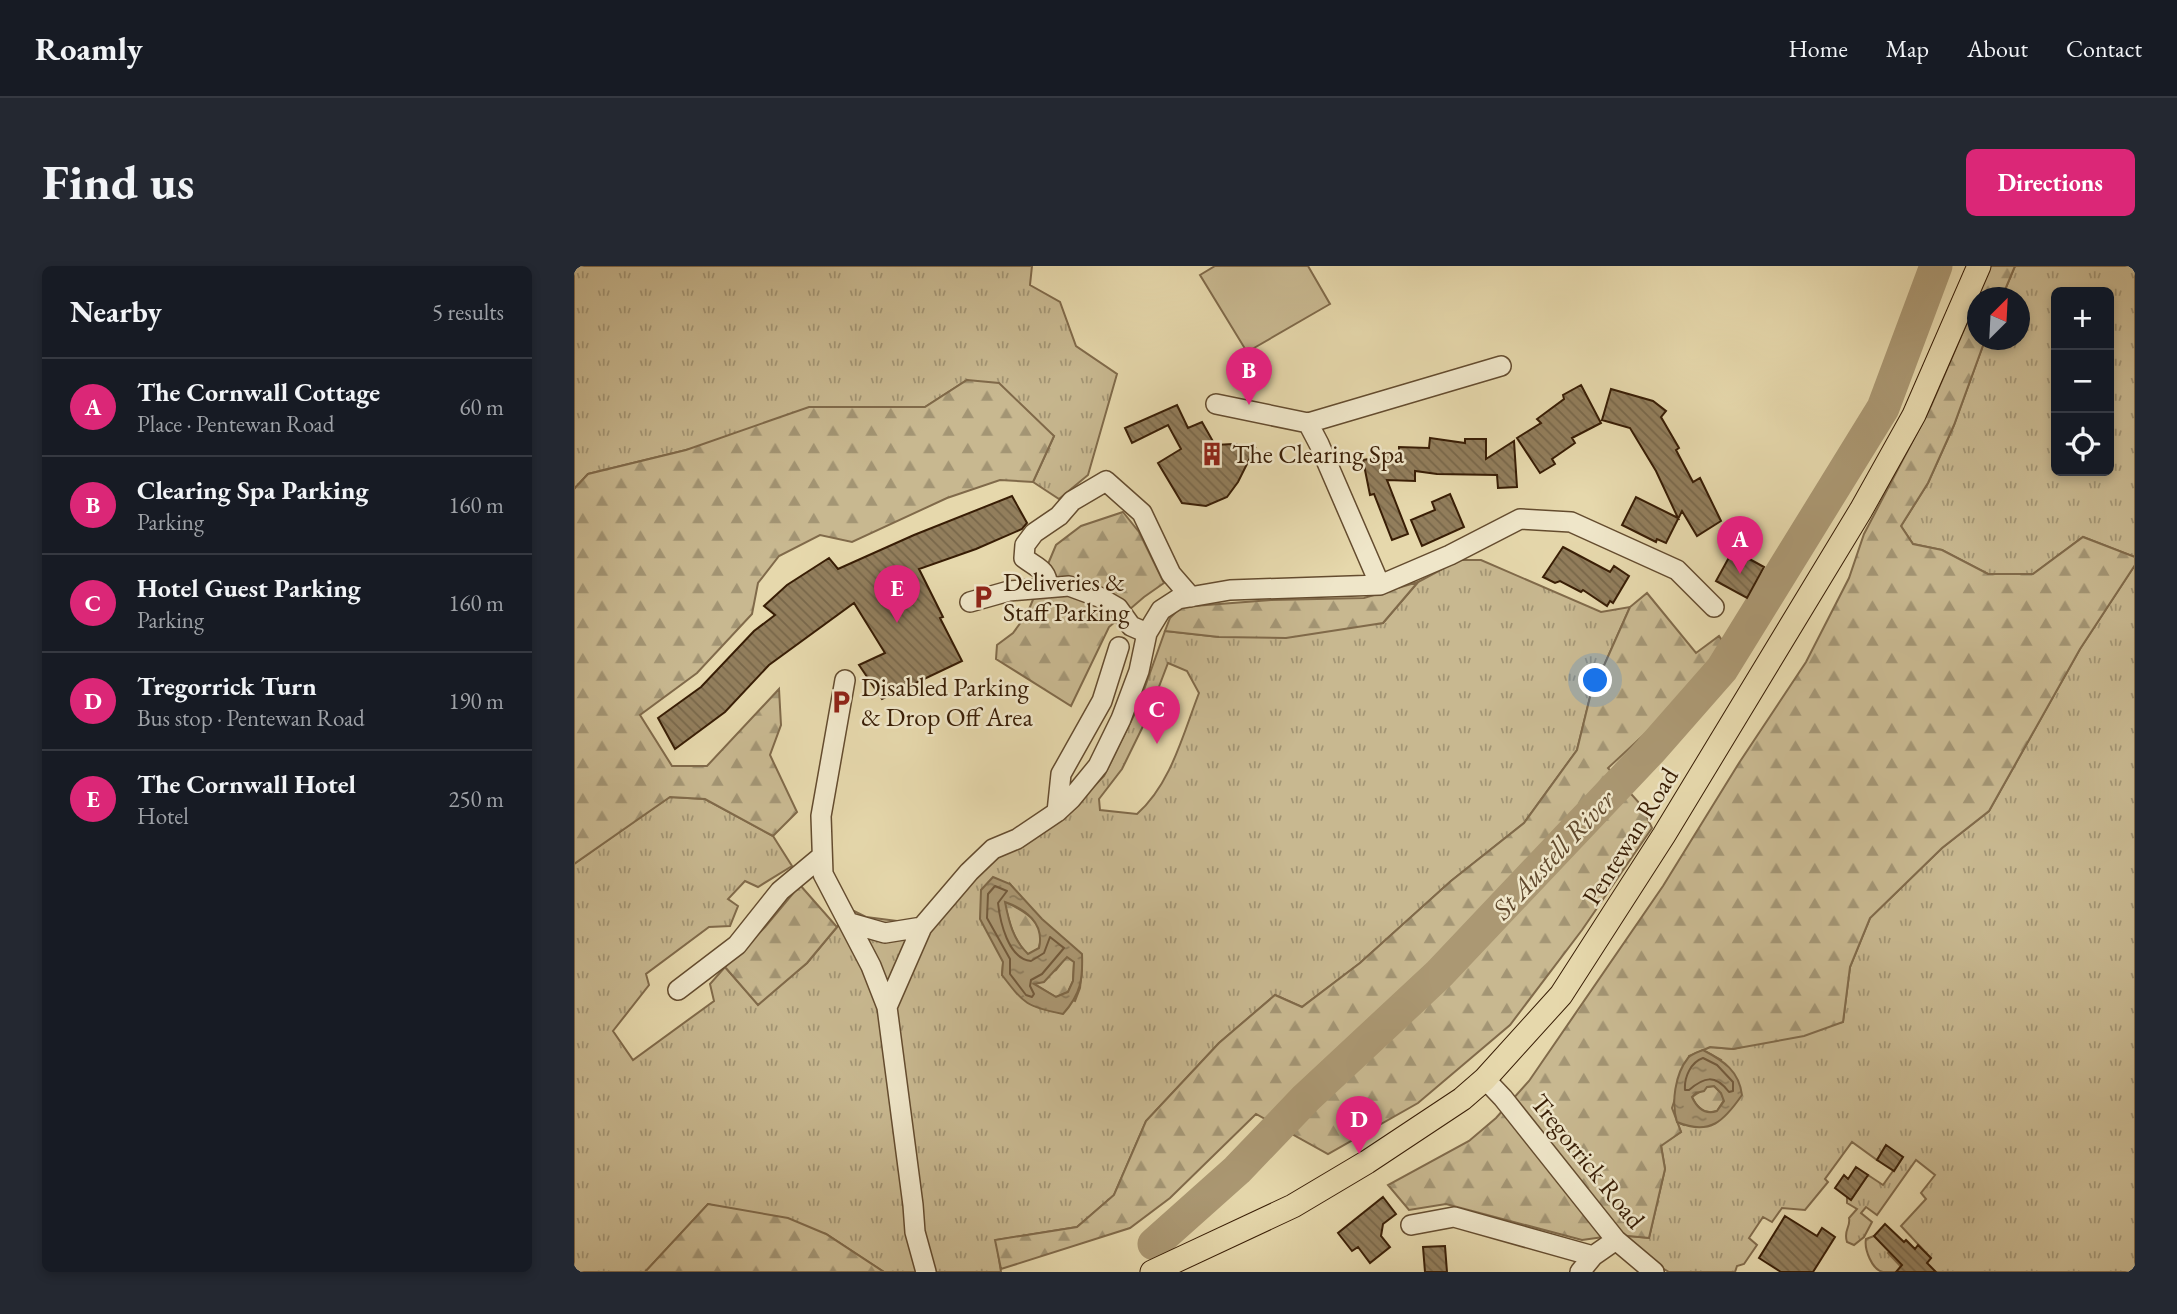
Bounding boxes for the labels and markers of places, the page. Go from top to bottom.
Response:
pin: B [1226,347,1272,405]
place label: The Clearing Spa [1232,437,1405,471]
building icon: The Clearing Spa [1198,440,1226,468]
pin: A [1717,516,1763,574]
pin: E [874,565,920,623]
place label: Deliveries & Staff Parking [1003,565,1130,629]
parking icon: Deliveries & Staff Parking [969,583,997,611]
place label: Disabled Parking & Drop Off Area [861,670,1034,734]
pin: C [1134,686,1180,744]
parking icon: Disabled Parking & Drop Off Area [827,688,855,716]
pin: D [1336,1096,1382,1154]

